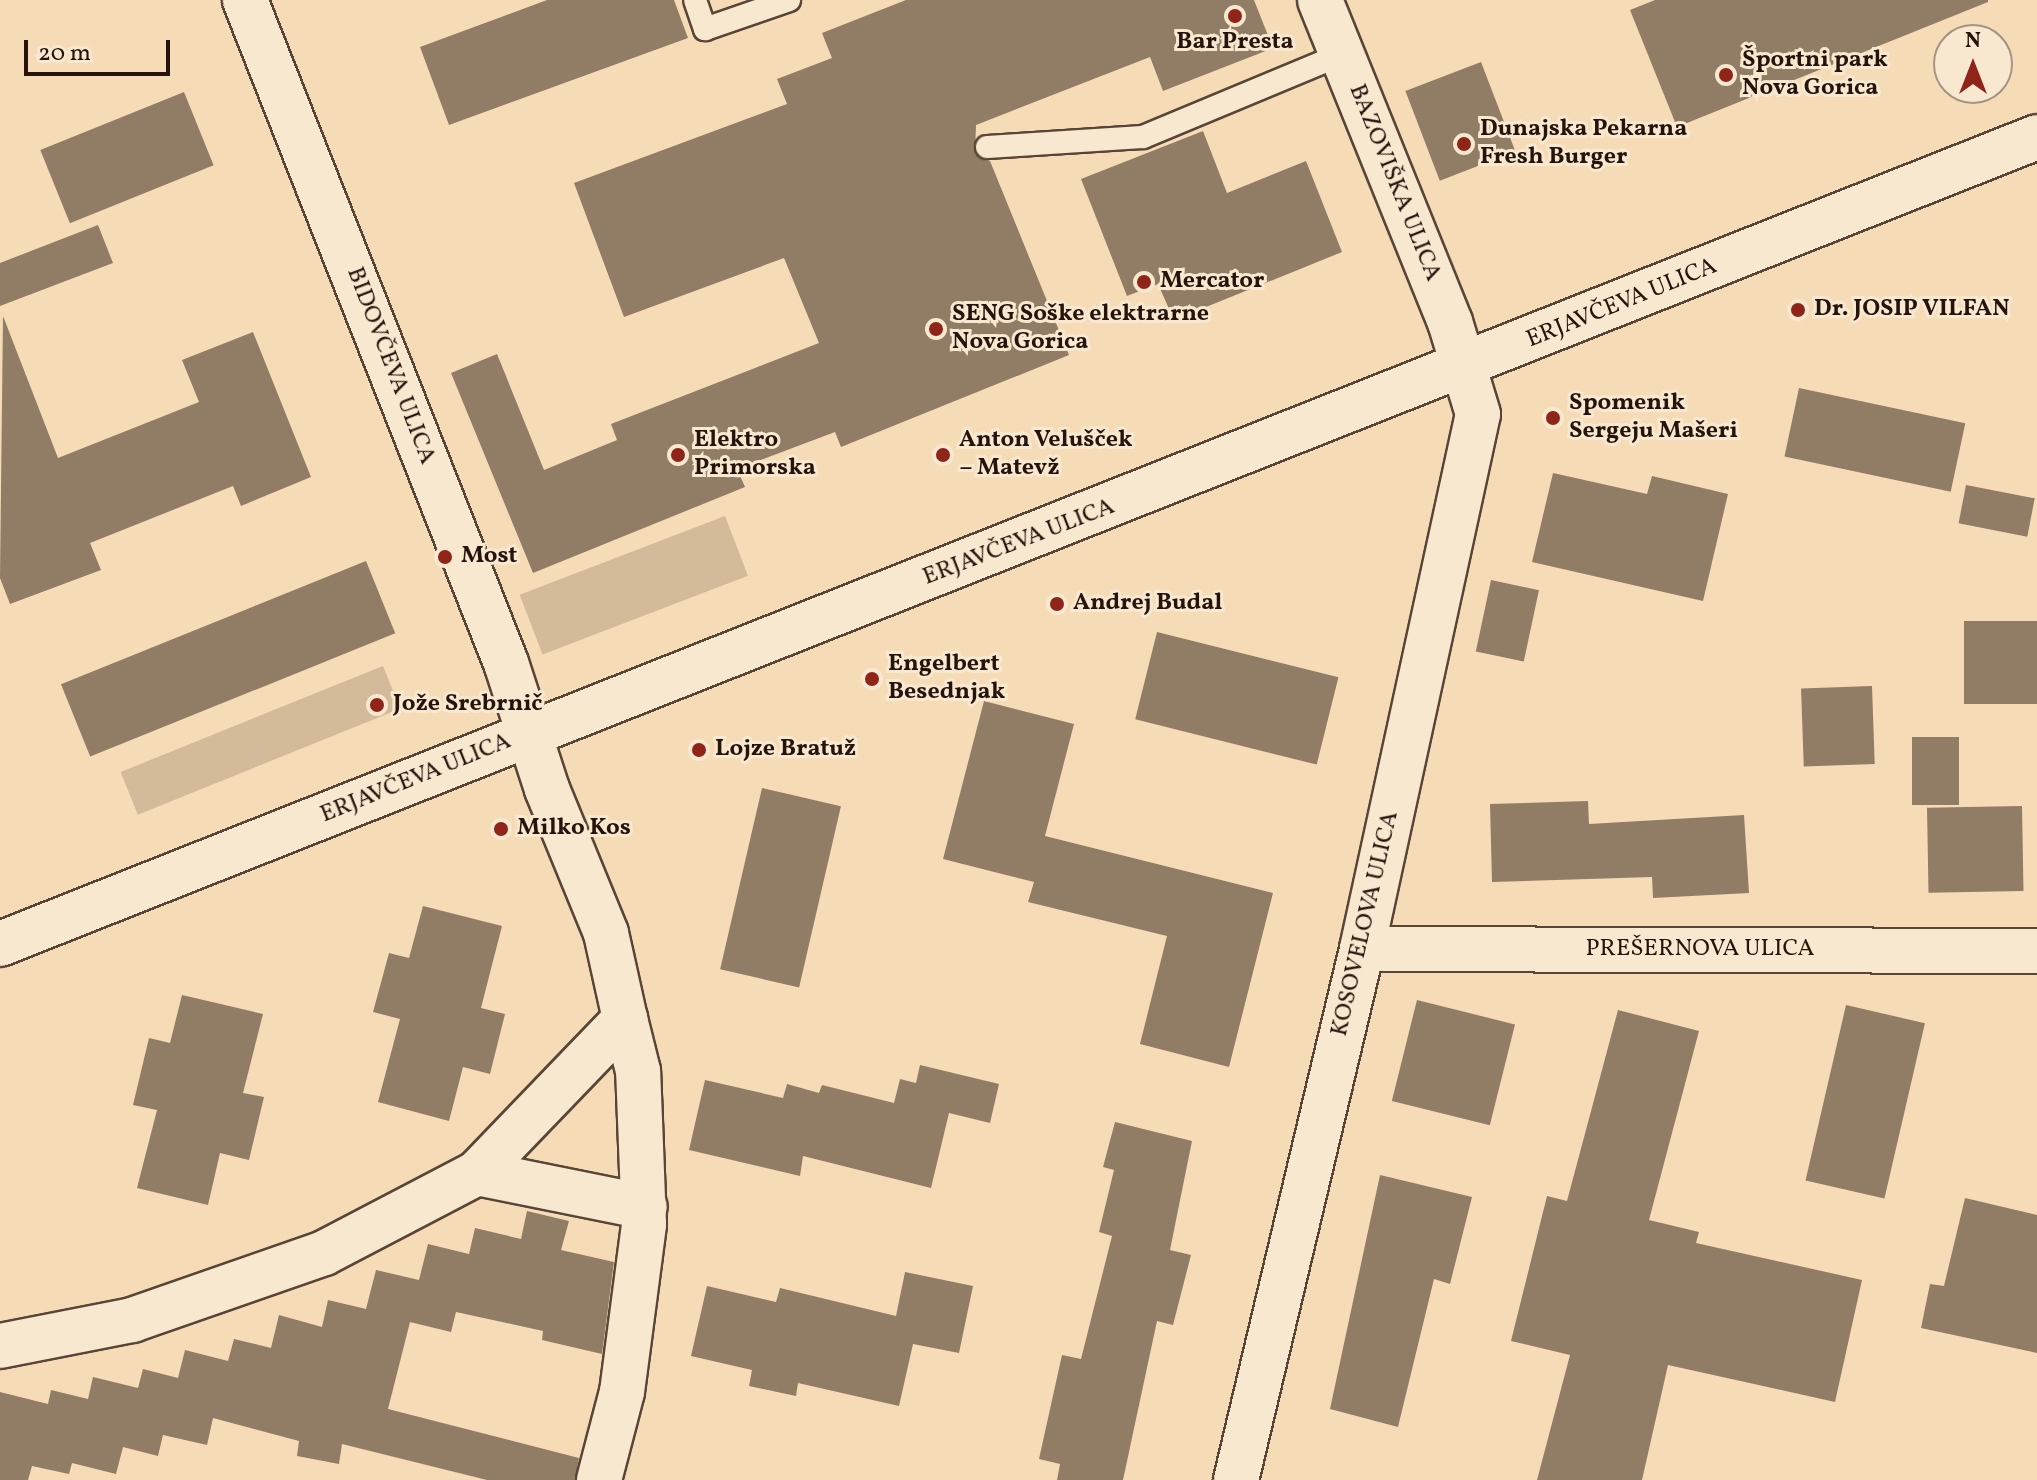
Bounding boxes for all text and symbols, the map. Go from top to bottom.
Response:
marker: Bar Presta [1226,7,1244,25]
scale bar [28,24,174,74]
north arrow [1933,24,2013,104]
text: N [1965,26,1981,57]
place label: Bar Presta [1176,29,1294,57]
text: 20 m [38,37,91,71]
place label: Športni park Nova Gorica [1742,47,1888,103]
marker: Športni park Nova Gorica [1717,66,1735,84]
street label: BAZOVIŠKA ULICA [1341,80,1447,286]
place label: Dunajska Pekarna Fresh Burger [1480,116,1687,172]
marker: Dunajska Pekarna Fresh Burger [1455,135,1473,153]
street label: ERJAVČEVA ULICA [1523,253,1721,355]
street label: BIDOVČEVA ULICA [339,263,441,469]
place label: Mercator [1160,268,1264,296]
marker: Mercator [1135,273,1153,291]
place label: Dr. JOSIP VILFAN [1814,296,2010,324]
place label: SENG Soške elektrarne Nova Gorica [952,301,1209,357]
marker: Dr. JOSIP VILFAN [1789,301,1807,319]
marker: SENG Soške elektrarne Nova Gorica [927,320,945,338]
place label: Spomenik Sergeju Mašeri [1569,390,1738,446]
marker: Spomenik Sergeju Mašeri [1544,409,1562,427]
place label: Elektro Primorska [694,427,816,483]
place label: Anton Velušček – Matevž [959,427,1133,483]
marker: Elektro Primorska [669,446,687,464]
marker: Anton Velušček – Matevž [934,446,952,464]
street label: ERJAVČEVA ULICA [919,493,1119,593]
place label: Most [461,543,517,571]
marker: Most [436,548,454,566]
place label: Andrej Budal [1073,590,1222,618]
marker: Andrej Budal [1048,595,1066,613]
place label: Engelbert Besednjak [888,651,1005,707]
marker: Engelbert Besednjak [863,670,881,688]
place label: Jože Srebrnič [393,691,543,719]
marker: Jože Srebrnič [368,696,386,714]
street label: ERJAVČEVA ULICA [317,728,515,830]
place label: Lojze Bratuž [715,736,856,764]
marker: Lojze Bratuž [690,741,708,759]
street label: KOSOVELOVA ULICA [1326,809,1406,1039]
place label: Milko Kos [517,815,631,843]
marker: Milko Kos [492,820,510,838]
street label: PREŠERNOVA ULICA [1586,936,1814,964]

